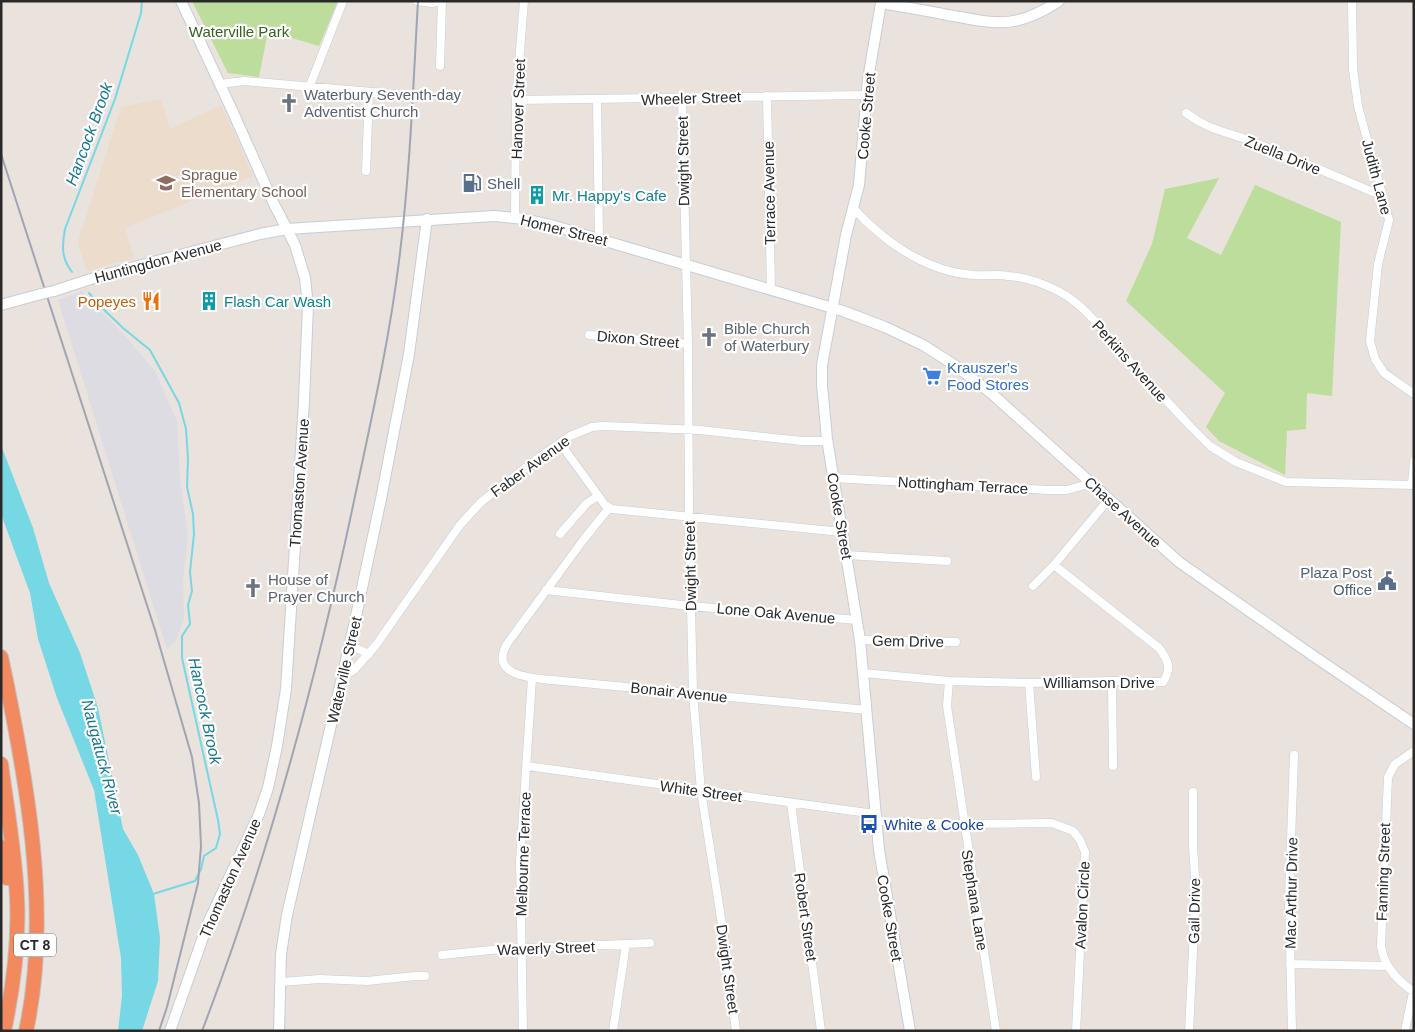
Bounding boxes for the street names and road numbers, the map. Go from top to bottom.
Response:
street label: Hanover Street [508,57,528,160]
street label: Cooke Street [854,71,878,160]
street label: Wheeler Street [641,88,742,108]
street label: Dwight Street [674,115,692,206]
street label: Zuella Drive [1243,132,1323,178]
street label: Judith Lane [1359,137,1395,217]
street label: Terrace Avenue [760,141,778,245]
street label: Homer Street [519,211,610,249]
street label: Huntingdon Avenue [93,236,223,286]
street label: Perkins Avenue [1089,317,1171,405]
street label: Dixon Street [596,327,681,351]
street label: Thomaston Avenue [286,418,312,548]
street label: Faber Avenue [487,432,573,500]
street label: Cooke Street [824,471,856,561]
street label: Nottingham Terrace [897,473,1029,497]
street label: Chase Avenue [1081,473,1165,551]
street label: Dwight Street [681,520,699,611]
street label: Lone Oak Avenue [716,599,836,627]
street label: Waterville Street [323,614,365,725]
street label: Gem Drive [872,632,944,650]
street label: Williamson Drive [1043,674,1155,691]
street label: Bonair Avenue [630,678,728,706]
street label: White Street [659,777,744,805]
street label: Melbourne Terrace [512,791,534,917]
street label: Thomaston Avenue [196,816,264,940]
street label: Fanning Street [1373,822,1393,921]
street label: Mac Arthur Drive [1282,837,1300,949]
street label: Stephana Lane [959,848,991,952]
street label: Avalon Circle [1071,861,1093,949]
street label: Robert Street [791,872,821,963]
street label: Cooke Street [874,873,906,963]
street label: Gail Drive [1185,878,1203,944]
street label: Dwight Street [713,923,743,1016]
road number: CT 8 [14,934,56,956]
street label: Waverly Street [497,938,596,958]

